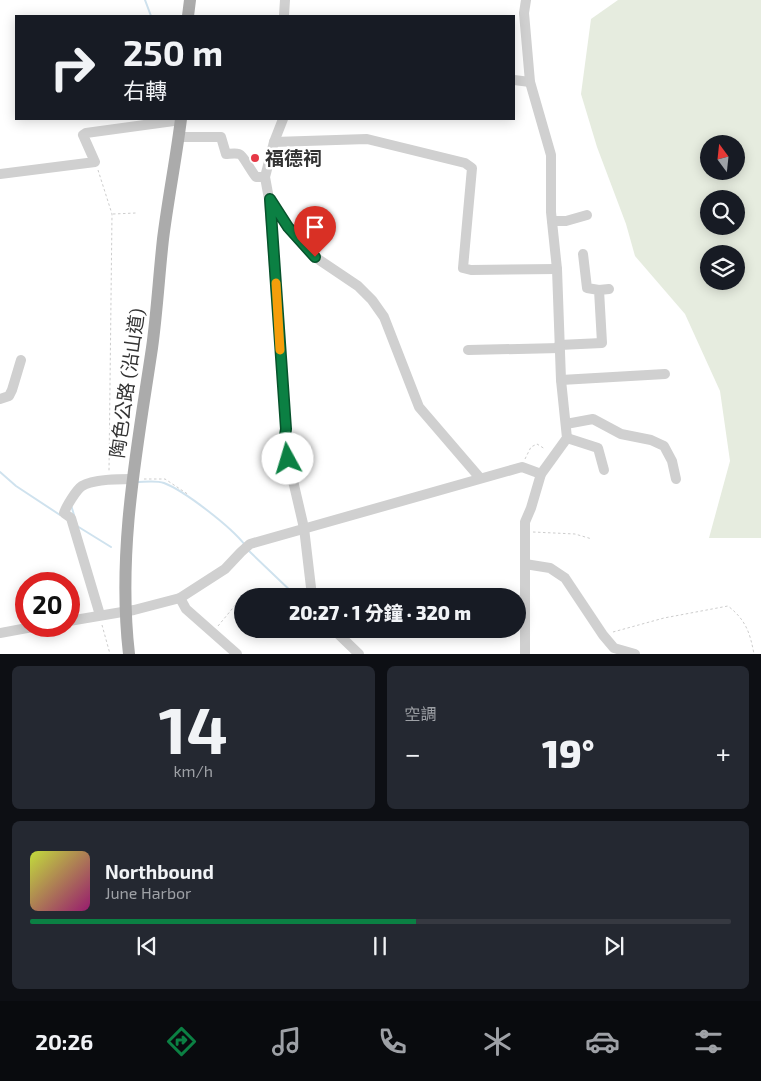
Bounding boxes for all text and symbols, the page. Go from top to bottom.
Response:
text: 250 m [123,31,223,73]
icon: right [40,35,105,100]
text: 右轉 [123,77,167,103]
north arrow [700,135,745,180]
map controls [700,135,745,290]
place label: 福德祠 [265,146,322,169]
marker: 福德祠 [249,152,261,164]
button: search [700,190,745,235]
pin [294,206,336,257]
icon: arrive [301,213,329,241]
button: layers [700,245,745,290]
street label: 陶色公路 (沿山道) [105,307,148,459]
position arrow [261,432,313,484]
speed limit sign: 20 [15,572,80,637]
text: 20:27 · 1 分鐘 · 320 m [289,601,471,624]
text: 14 [159,689,228,767]
text: 空調 [405,704,437,723]
text: 19° [542,730,595,776]
text: − [405,736,421,770]
text: + [716,736,731,770]
text: km/h [173,761,213,780]
text: Northbound [105,860,214,883]
text: June Harbor [105,883,192,902]
icon: previous [133,932,161,960]
icon: pause [366,932,394,960]
icon: next [600,932,628,960]
icon: directions [164,1024,199,1059]
icon: music [269,1024,304,1059]
icon: phone [375,1024,410,1059]
icon: climate [480,1024,515,1059]
icon: car [585,1024,620,1059]
icon: filters [691,1024,726,1059]
text: 20:26 [35,1028,93,1054]

